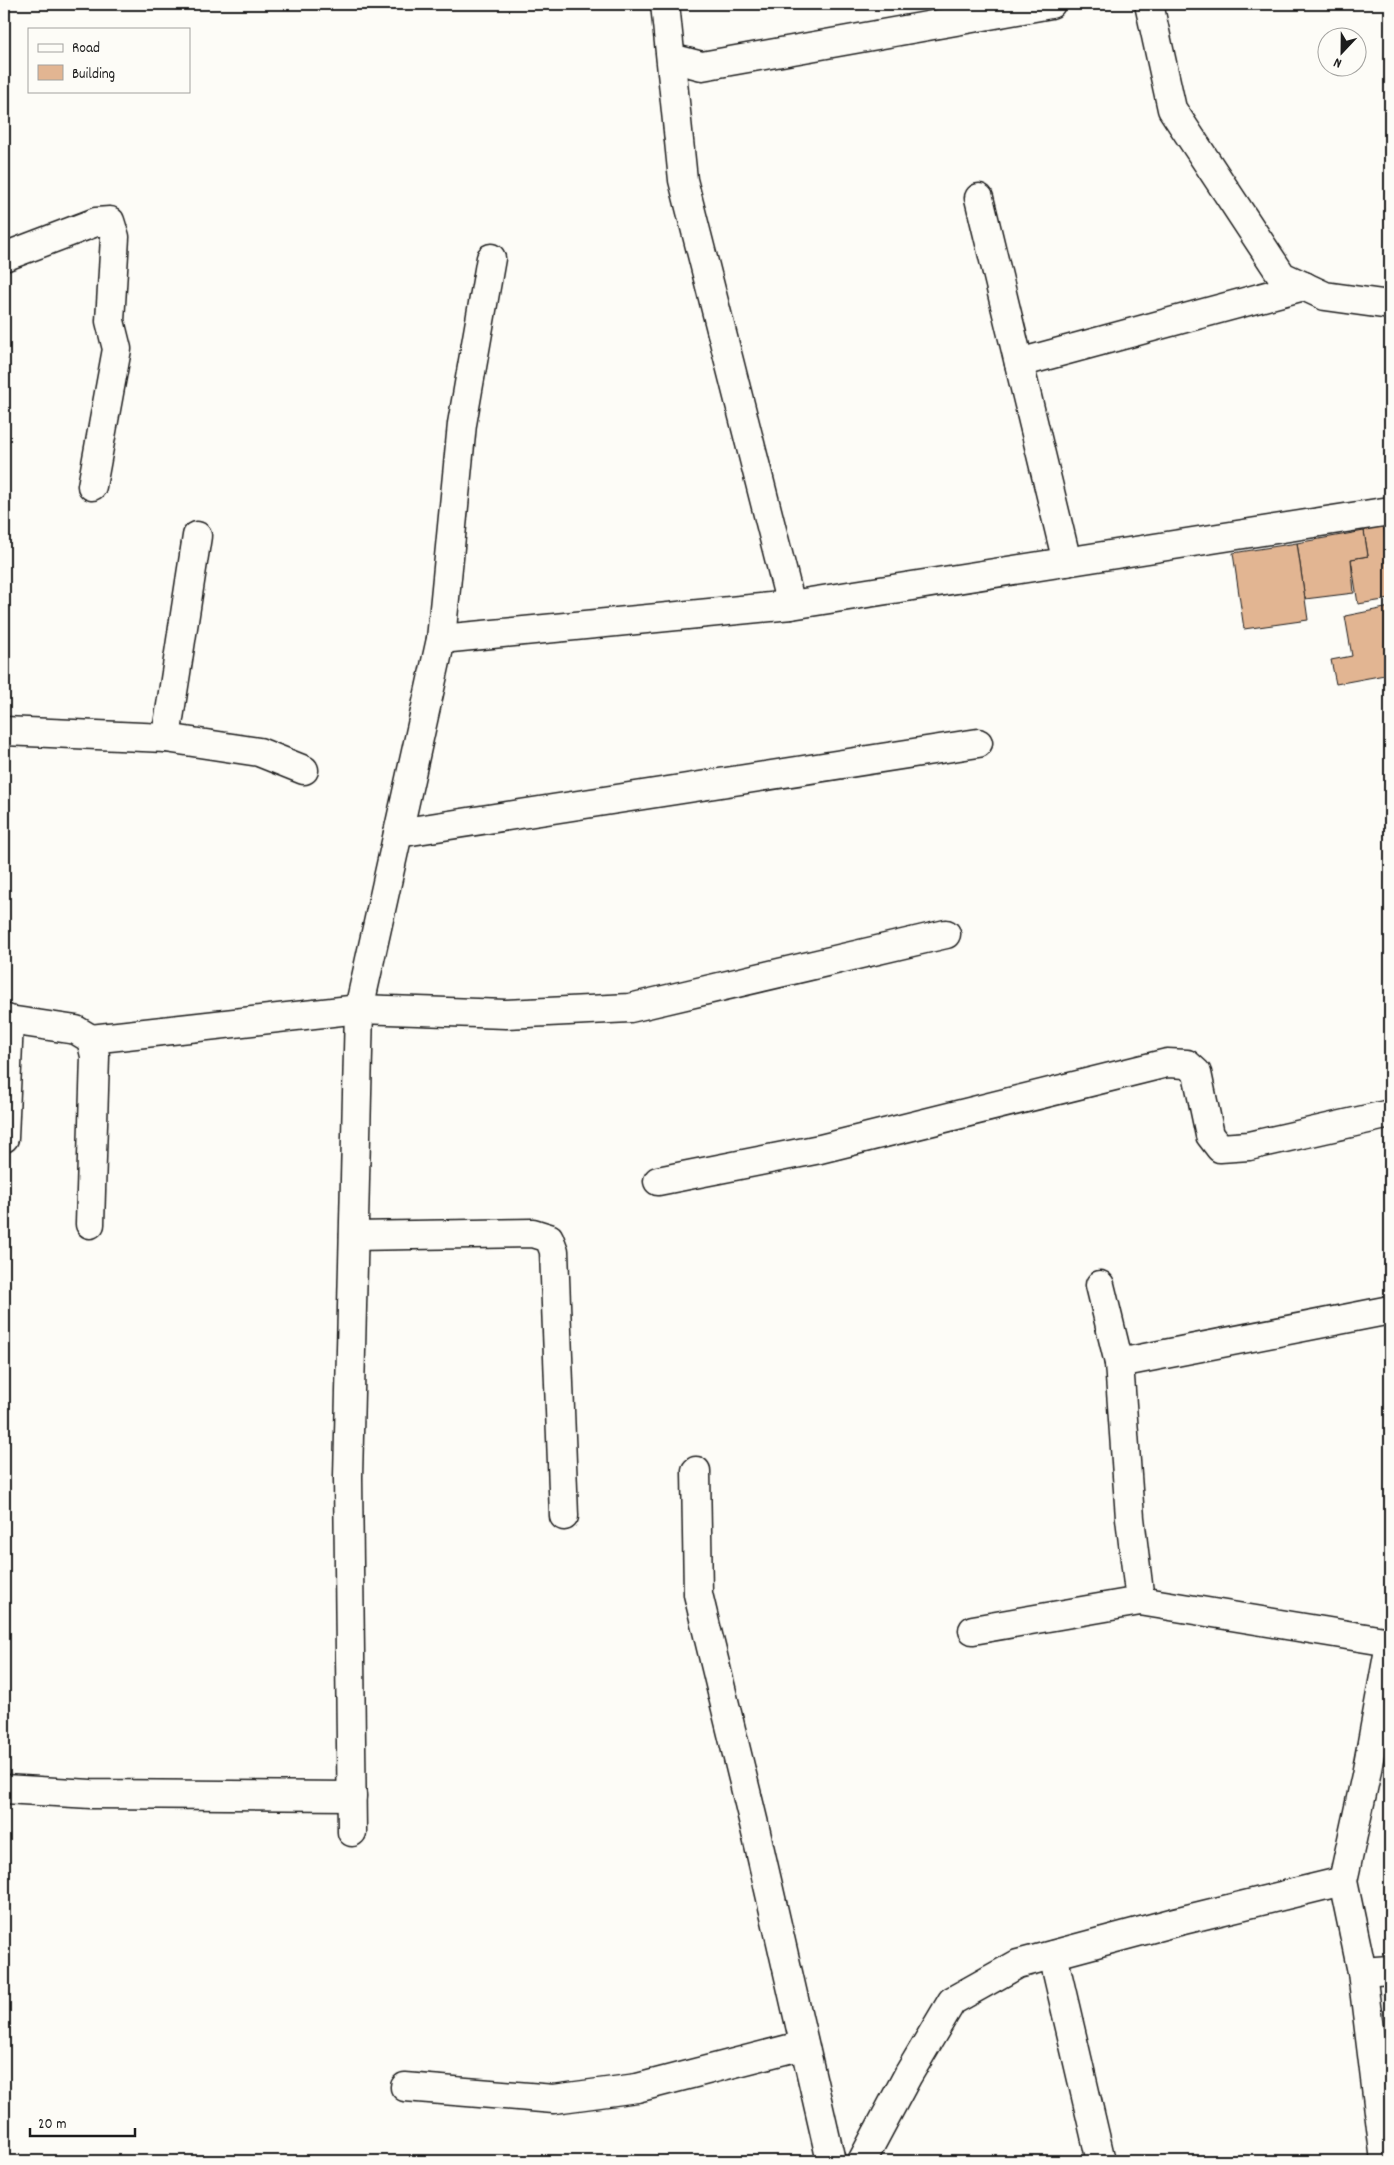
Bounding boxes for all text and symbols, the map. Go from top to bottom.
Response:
legend [28,28,190,92]
north arrow [1316,28,1366,78]
text: Road [72,38,100,60]
text: N [1331,52,1345,73]
text: Building [72,64,115,86]
scale bar [30,2105,135,2137]
text: 20 m [38,2114,66,2136]

